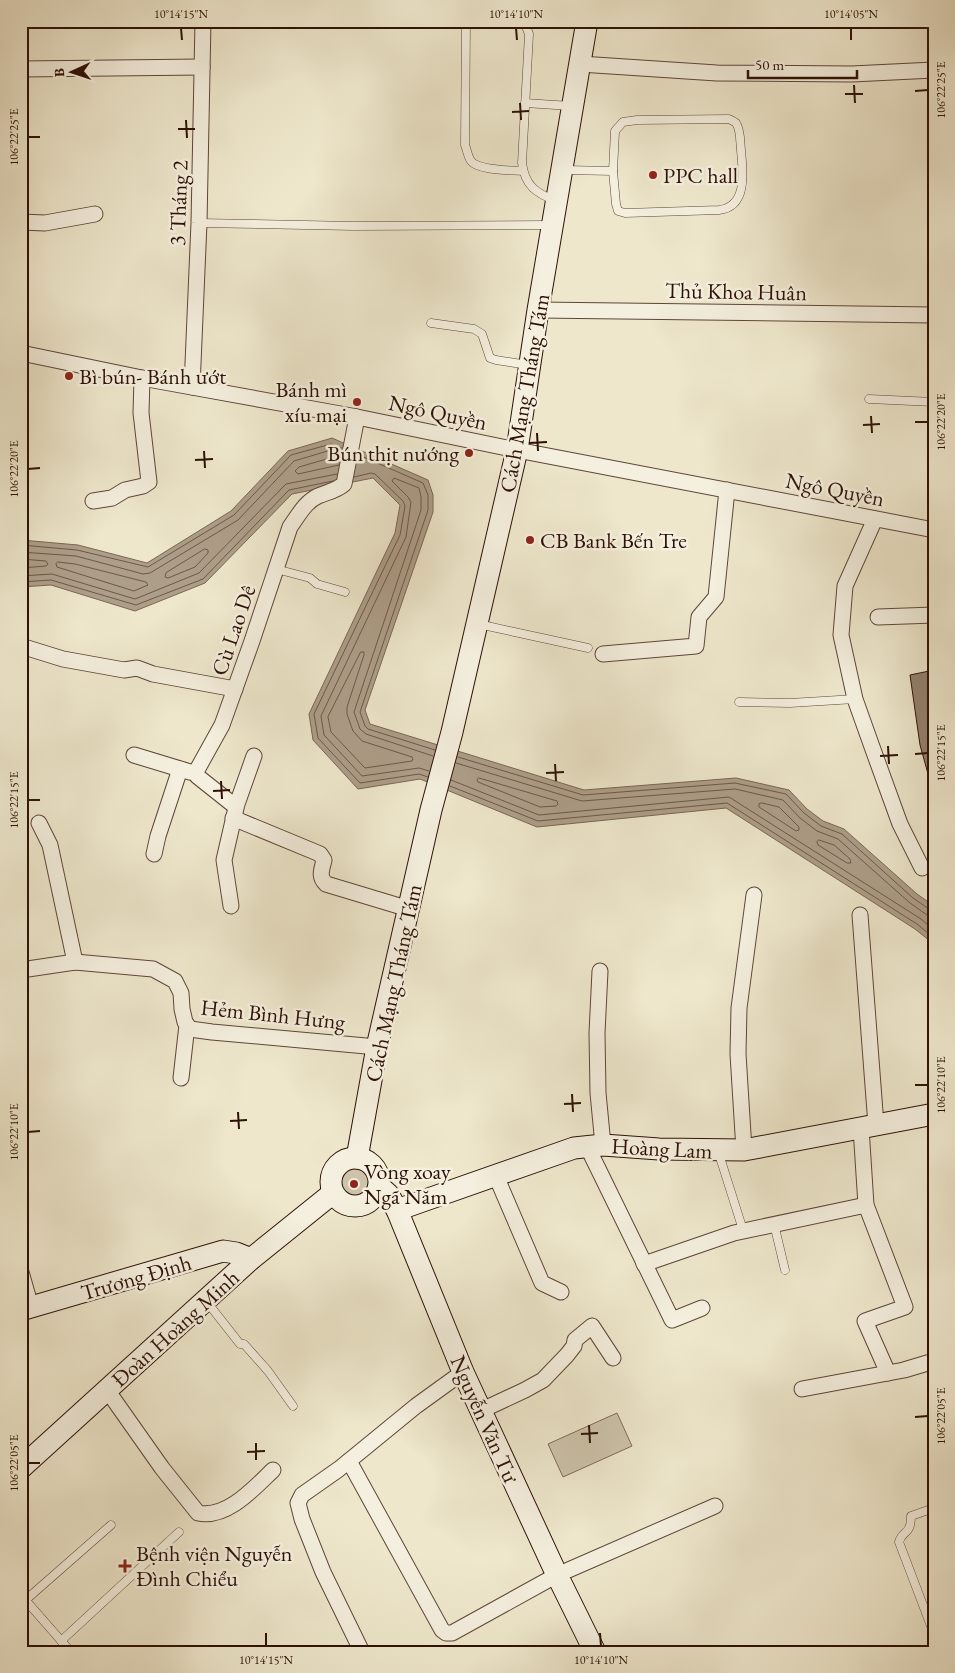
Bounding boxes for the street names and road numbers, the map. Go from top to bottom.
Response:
street label: 3 Tháng 2 [163,159,195,246]
street label: Thủ Khoa Huân [665,276,808,307]
street label: Cách Mạng Tháng Tám [493,291,556,495]
street label: Ngô Quyền [386,388,490,437]
street label: Ngô Quyền [783,466,887,513]
street label: Cù Lao Dê [205,581,263,679]
street label: Cách Mạng Tháng Tám [358,881,429,1085]
street label: Hẻm Bình Hưng [199,993,347,1037]
street label: Hoàng Lam [611,1131,713,1166]
street label: Trương Định [77,1248,195,1307]
street label: Đoàn Hoàng Minh [105,1263,245,1394]
street label: Nguyễn Văn Tư [443,1351,526,1488]

